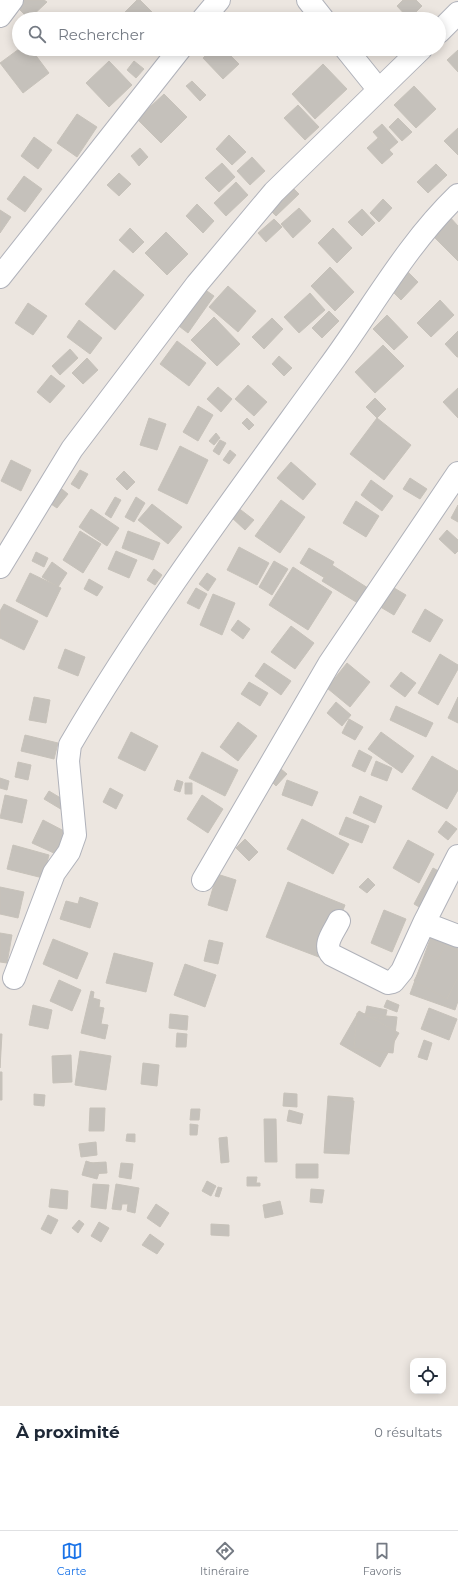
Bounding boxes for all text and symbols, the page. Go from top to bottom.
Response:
search box [12,12,446,56]
icon: search [26,23,48,45]
text: Rechercher [58,25,145,44]
map controls [410,1358,446,1394]
button: locate [410,1358,446,1394]
text: À proximité [16,1422,120,1442]
text: 0 résultats [374,1424,442,1440]
tab: Carte [57,1540,86,1578]
tab: Itinéraire [200,1540,249,1578]
tab: Favoris [363,1540,401,1578]

